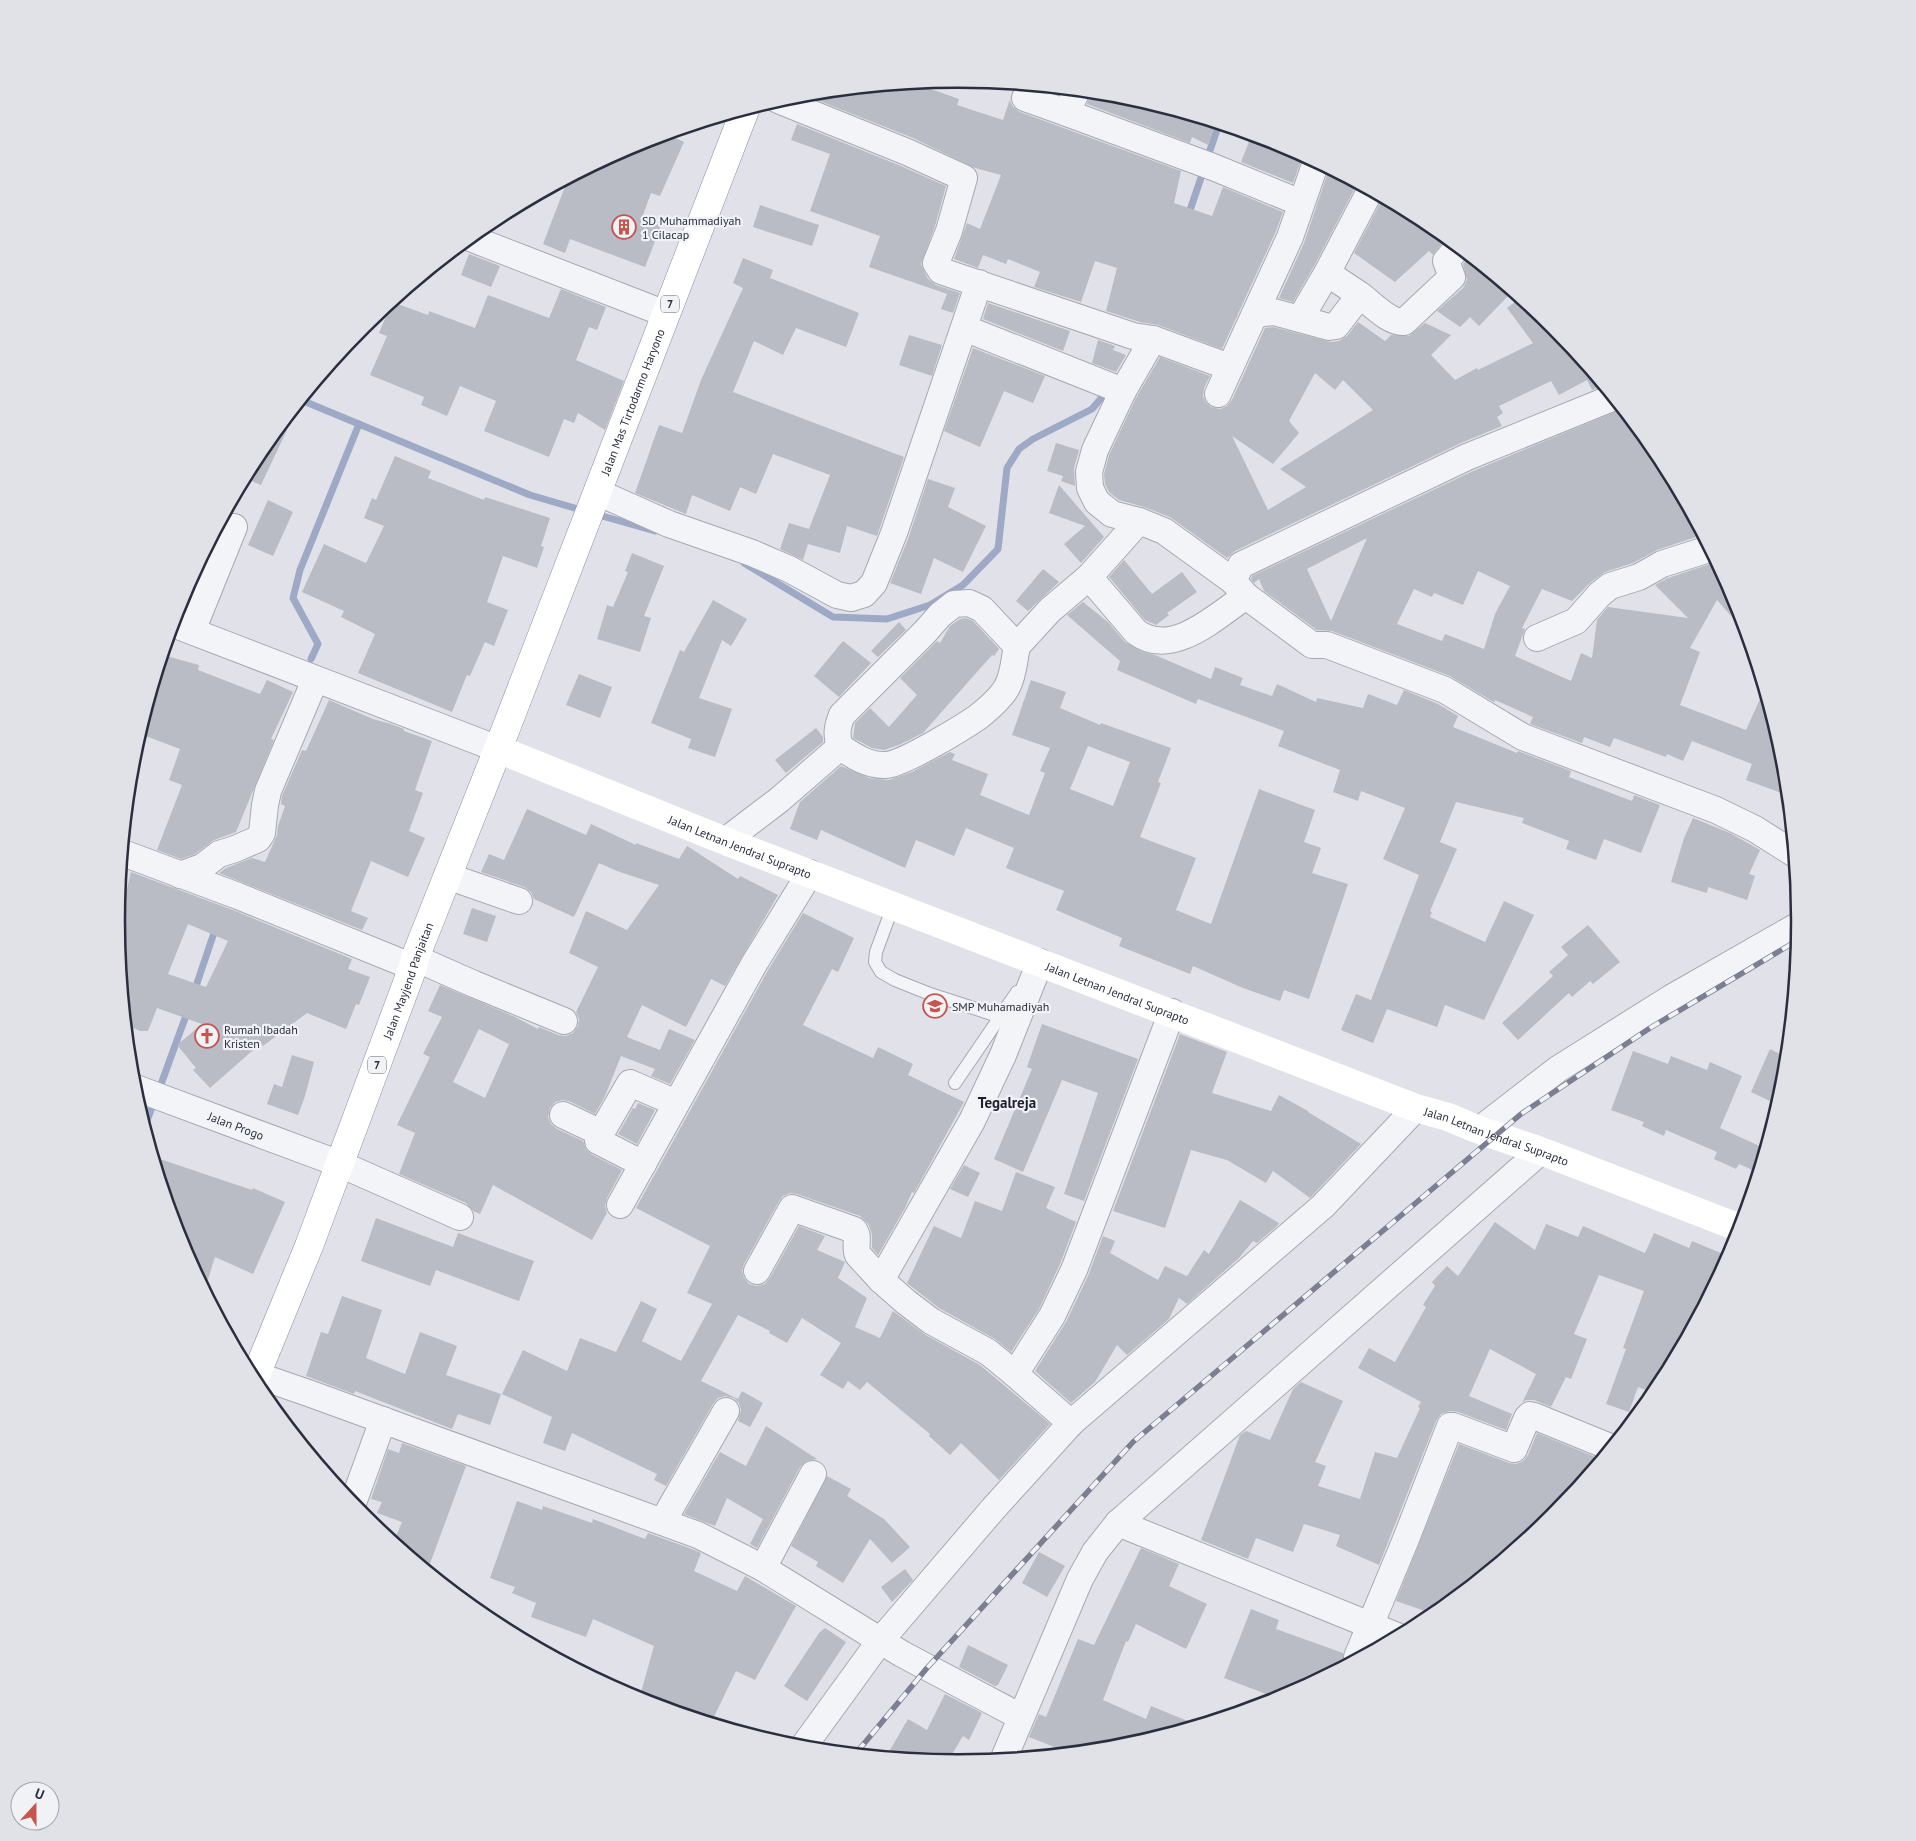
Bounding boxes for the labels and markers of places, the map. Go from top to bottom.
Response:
place label: SD Muhammadiyah 1 Cilacap [642,213,741,242]
building icon: SD Muhammadiyah 1 Cilacap [611,214,637,240]
school or university icon: SMP Muhamadiyah [922,993,948,1019]
place label: SMP Muhamadiyah [952,999,1049,1014]
place label: Rumah Ibadah Kristen [224,1022,298,1051]
church icon: Rumah Ibadah Kristen [194,1023,220,1049]

